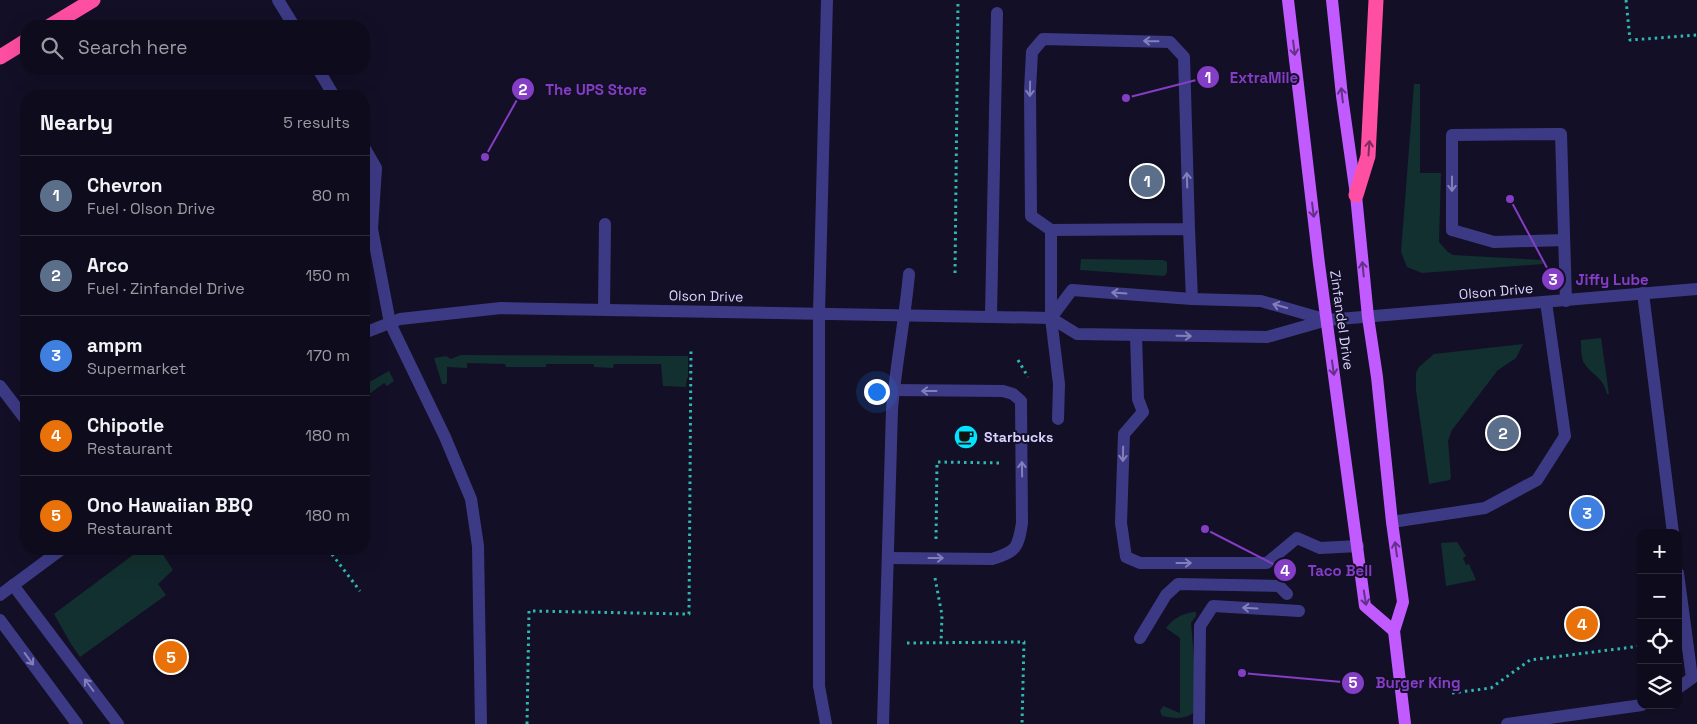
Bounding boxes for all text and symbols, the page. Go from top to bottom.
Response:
search box [20,20,370,75]
icon: search [38,34,66,62]
text: Search here [78,35,188,60]
one-way arrow [1143,37,1159,46]
one-way arrow [1289,40,1299,56]
callout: ExtraMile [1195,62,1309,92]
text: 1 [1205,68,1211,87]
text: ExtraMile [1230,68,1299,87]
callout: The UPS Store [511,74,657,104]
text: 2 [519,80,528,99]
text: The UPS Store [545,80,647,99]
one-way arrow [1025,80,1035,97]
one-way arrow [1337,87,1347,103]
text: Nearby [40,109,113,136]
text: 5 results [283,112,350,133]
one-way arrow [1364,141,1373,157]
pin: 1 [1131,162,1163,200]
one-way arrow [1183,172,1192,188]
text: Chevron [87,173,163,198]
one-way arrow [1447,175,1457,191]
text: 1 [52,185,60,206]
text: 80 m [312,185,350,206]
text: Fuel · Olson Drive [87,198,215,219]
one-way arrow [1308,201,1318,217]
text: Arco [87,253,129,278]
one-way arrow [1358,261,1368,277]
callout: Jiffy Lube [1541,264,1659,294]
text: 2 [51,265,61,286]
text: 150 m [306,265,350,286]
street label: Zinfandel Drive [1326,269,1358,371]
text: 3 [1548,270,1558,289]
text: Jiffy Lube [1575,270,1649,289]
text: Fuel · Zinfandel Drive [87,278,245,299]
street label: Olson Drive [1458,279,1534,303]
street label: Olson Drive [669,286,743,306]
one-way arrow [1111,288,1127,298]
one-way arrow [1273,301,1289,311]
one-way arrow [1176,331,1192,341]
text: ampm [87,333,143,358]
text: 3 [51,345,61,366]
text: 170 m [306,345,350,366]
text: Supermarket [87,358,186,379]
one-way arrow [1329,360,1339,376]
your location [864,379,890,405]
one-way arrow [921,386,937,396]
text: Chipotle [87,413,164,438]
pin: 2 [1487,414,1519,452]
cafe icon: Starbucks [953,424,979,450]
text: 4 [51,425,61,446]
text: 180 m [305,425,350,446]
place label: Starbucks [984,428,1053,446]
text: Restaurant [87,438,173,459]
one-way arrow [1118,445,1128,461]
one-way arrow [1017,461,1027,477]
text: Ono Hawaiian BBQ [87,493,253,518]
pin: 3 [1571,494,1603,532]
text: 5 [51,505,61,526]
text: 180 m [305,505,350,526]
text: Restaurant [87,518,173,539]
map controls [1637,529,1682,709]
button: + [1637,529,1682,574]
one-way arrow [1391,541,1401,557]
one-way arrow [928,554,944,563]
callout: Taco Bell [1272,555,1382,585]
one-way arrow [1176,558,1192,568]
text: 4 [1280,561,1290,580]
text: Taco Bell [1308,561,1372,580]
button: − [1637,574,1682,619]
one-way arrow [1360,590,1370,606]
one-way arrow [1242,604,1258,613]
pin: 4 [1566,605,1598,643]
button: locate [1637,619,1682,664]
pin: 5 [155,638,187,676]
one-way arrow [24,652,34,666]
button: layers [1637,664,1682,709]
callout: Burger King [1340,668,1470,698]
text: 5 [1348,673,1358,692]
text: Burger King [1375,673,1461,692]
one-way arrow [83,679,94,692]

